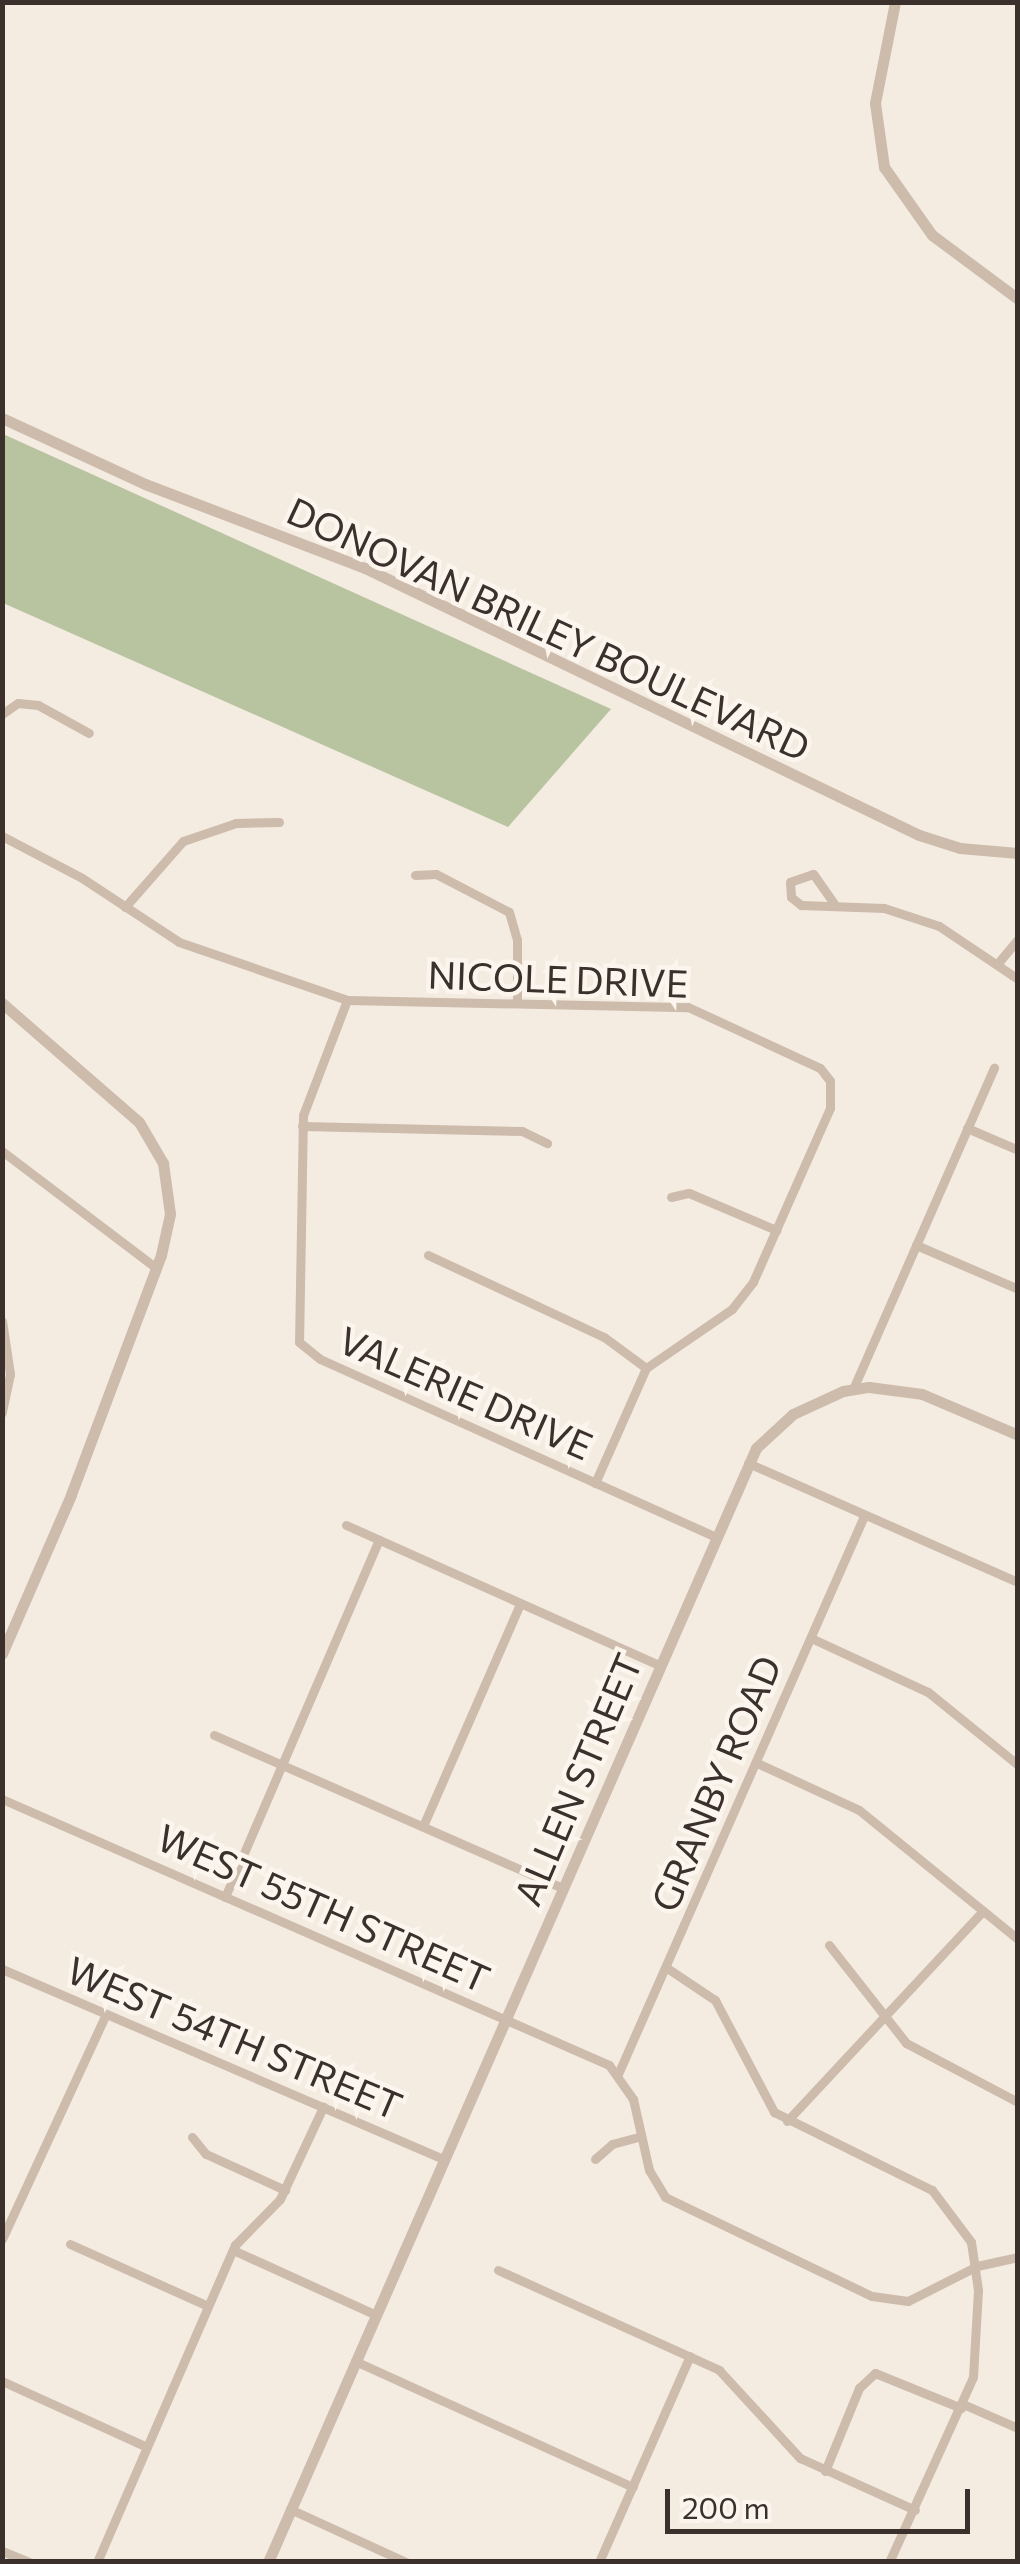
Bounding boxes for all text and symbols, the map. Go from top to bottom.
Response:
street label: DONOVAN BRILEY BOULEVARD [281,487,817,769]
street label: NICOLE DRIVE [427,951,689,1005]
street label: VALERIE DRIVE [332,1316,600,1468]
street label: ALLEN STREET [503,1646,651,1912]
street label: GRANBY ROAD [641,1648,789,1918]
street label: WEST 55TH STREET [151,1813,497,2001]
street label: WEST 54TH STREET [61,1946,409,2128]
scale bar [670,2469,975,2531]
text: 200 m [682,2488,770,2525]

